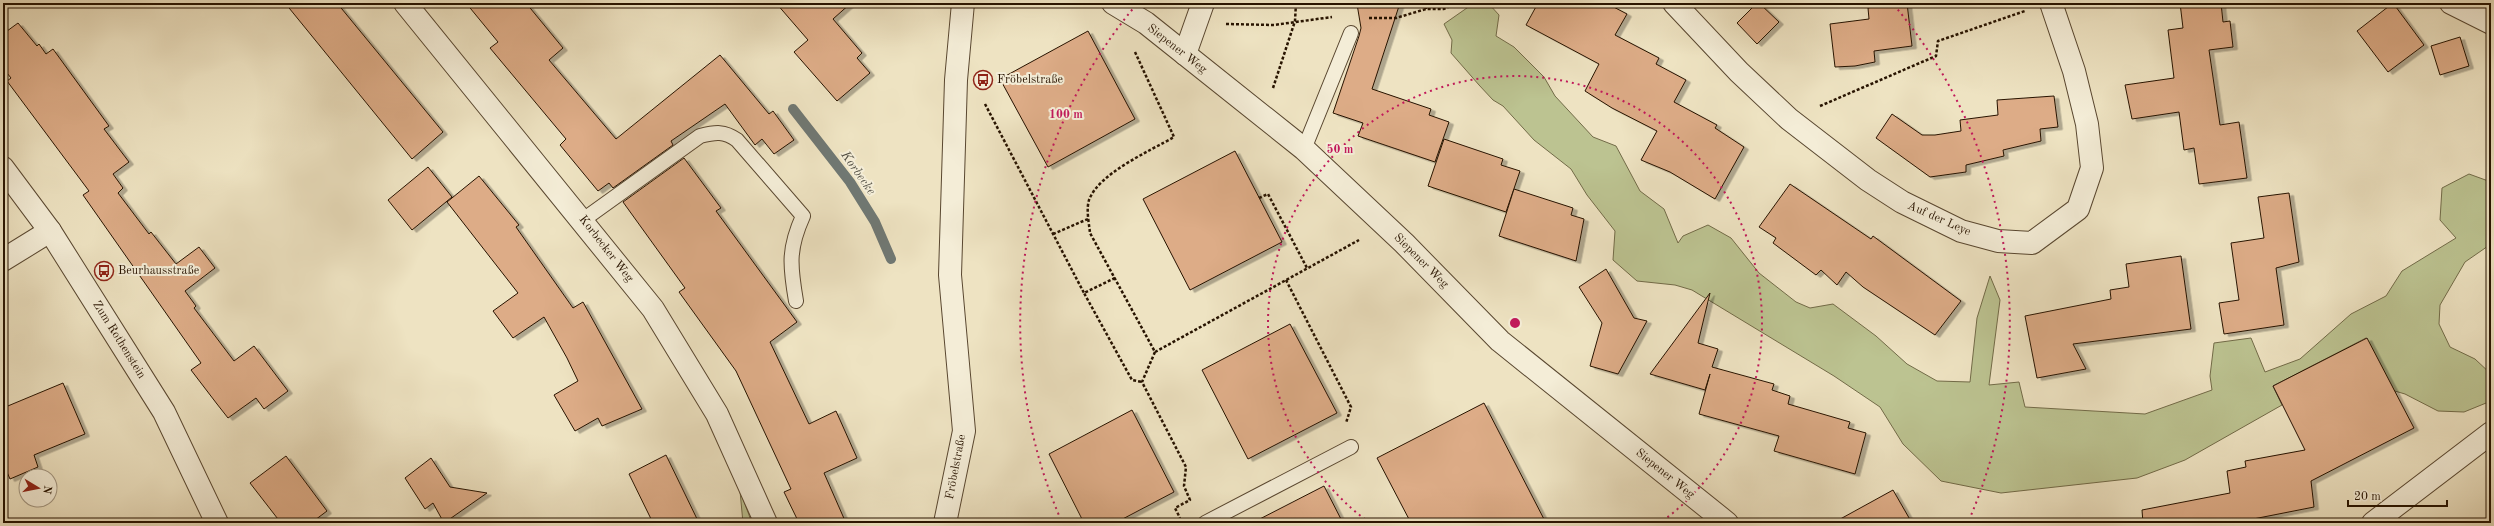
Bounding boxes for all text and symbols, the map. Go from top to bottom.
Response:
street label: Siepener Weg [1145,22,1209,76]
bus stop icon: Fröbelstraße [972,69,994,91]
place label: Fröbelstraße [997,74,1063,86]
text: 100 m [1049,109,1083,121]
text: 50 m [1327,143,1354,156]
water label: Korbecke [838,148,878,197]
street label: Auf der Leye [1906,200,1973,238]
street label: Korbecker Weg [576,214,636,285]
street label: Siepener Weg [1391,231,1451,291]
bus stop icon: Beurhausstraße [93,260,115,282]
place label: Beurhausstraße [118,265,200,277]
street label: Zum Rothenstein [90,299,148,381]
centre of rings [1508,316,1522,330]
street label: Fröbelstraße [944,433,968,501]
street label: Siepener Weg [1633,447,1697,502]
north arrow [18,468,58,508]
scale bar [2348,482,2447,508]
text: N [40,484,53,495]
text: 20 m [2354,491,2381,503]

